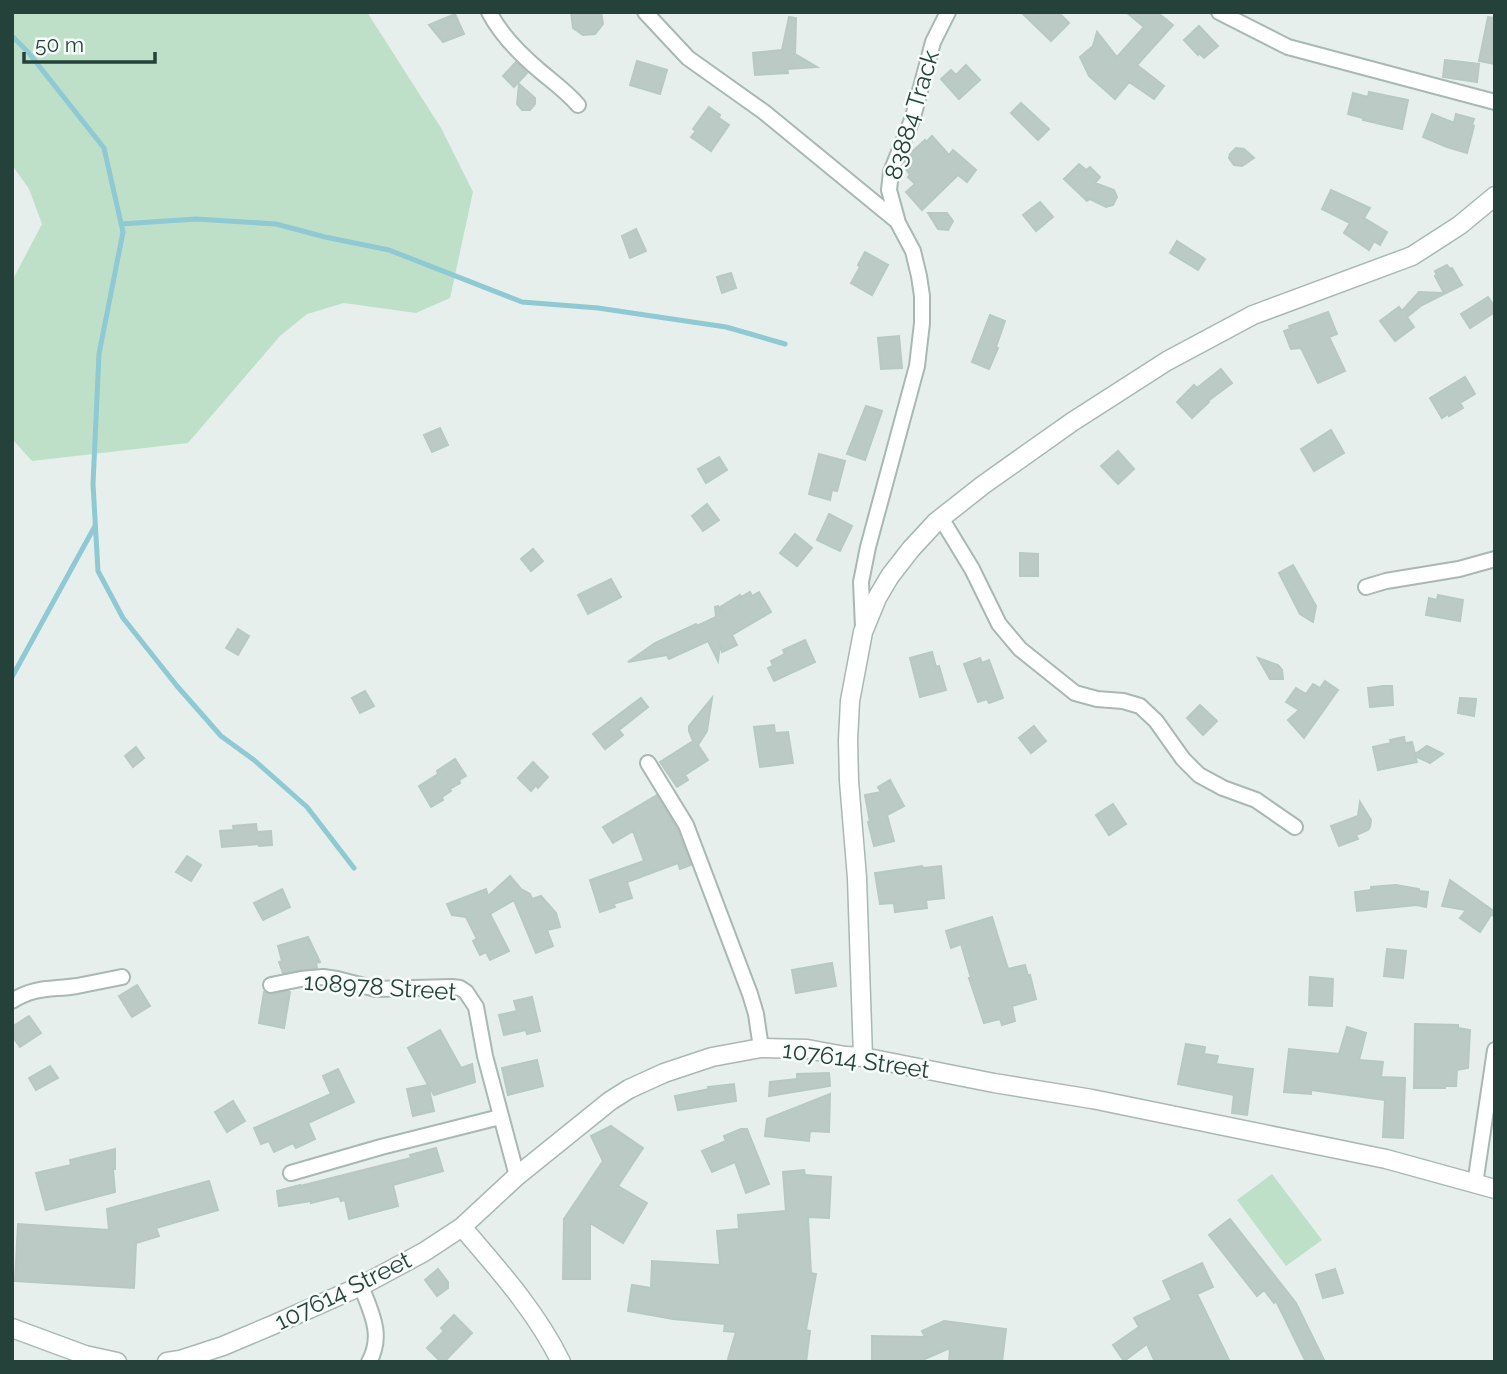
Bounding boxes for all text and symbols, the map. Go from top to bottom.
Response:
scale bar [24,21,156,65]
text: 50 m [35,32,84,57]
street label: 83884 Track [878,46,945,183]
street label: 108978 Street [303,967,457,1006]
street label: 107614 Street [781,1035,931,1084]
street label: 107614 Street [270,1245,416,1336]

